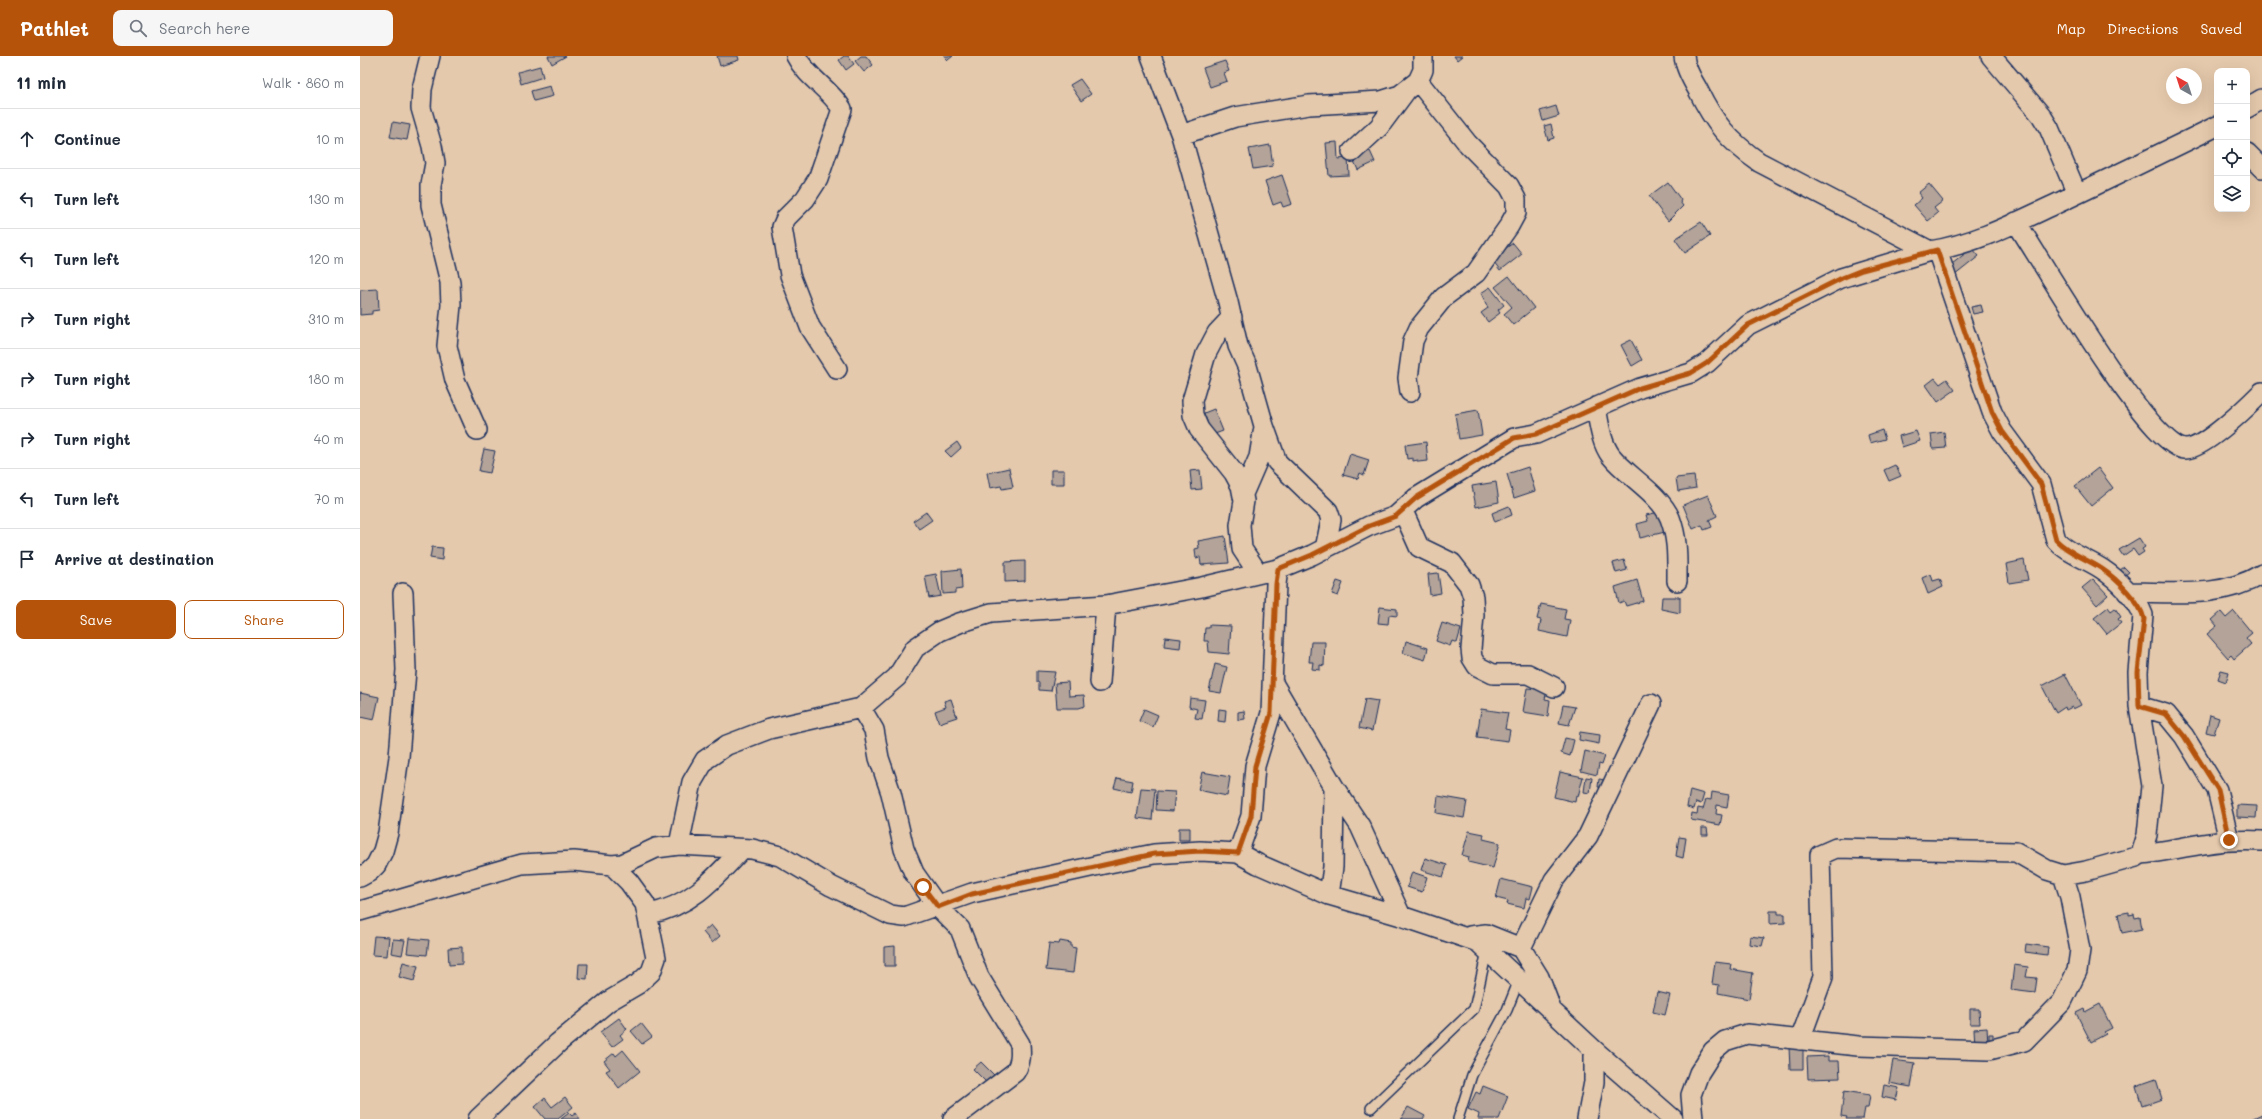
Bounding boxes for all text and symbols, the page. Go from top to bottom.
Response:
search box [113,10,393,46]
text: Pathlet [20,16,89,41]
icon: search [127,17,149,39]
text: Search here [159,18,250,38]
text: Map [2057,19,2085,38]
text: Directions [2107,19,2178,38]
text: Saved [2200,19,2242,38]
north arrow [2166,68,2202,104]
map controls [2214,68,2250,212]
button: + [2214,68,2250,104]
text: 11 min [16,71,66,93]
text: Walk · 860 m [262,74,344,91]
button: − [2214,104,2250,140]
icon: ahead [16,128,38,150]
text: Continue [54,129,121,149]
text: 10 m [316,130,344,147]
button: locate [2214,140,2250,176]
button: layers [2214,176,2250,212]
icon: left [16,188,38,210]
text: Turn left [54,189,119,209]
text: 130 m [308,190,344,207]
icon: left [16,248,38,270]
text: Turn left [54,249,119,269]
text: 120 m [308,250,344,267]
icon: right [16,308,38,330]
text: Turn right [54,309,131,329]
text: 310 m [308,310,344,327]
icon: right [16,368,38,390]
text: Turn right [54,369,131,389]
text: 180 m [308,370,344,387]
icon: right [16,428,38,450]
text: Turn right [54,429,131,449]
text: 40 m [314,430,344,447]
icon: left [16,488,38,510]
text: Turn left [54,489,119,509]
text: 70 m [314,490,344,507]
icon: arrive [16,548,38,570]
text: Arrive at destination [54,549,214,569]
button: Save [16,600,176,639]
button: Share [184,600,344,639]
route end [2220,831,2238,849]
route start [914,878,932,896]

